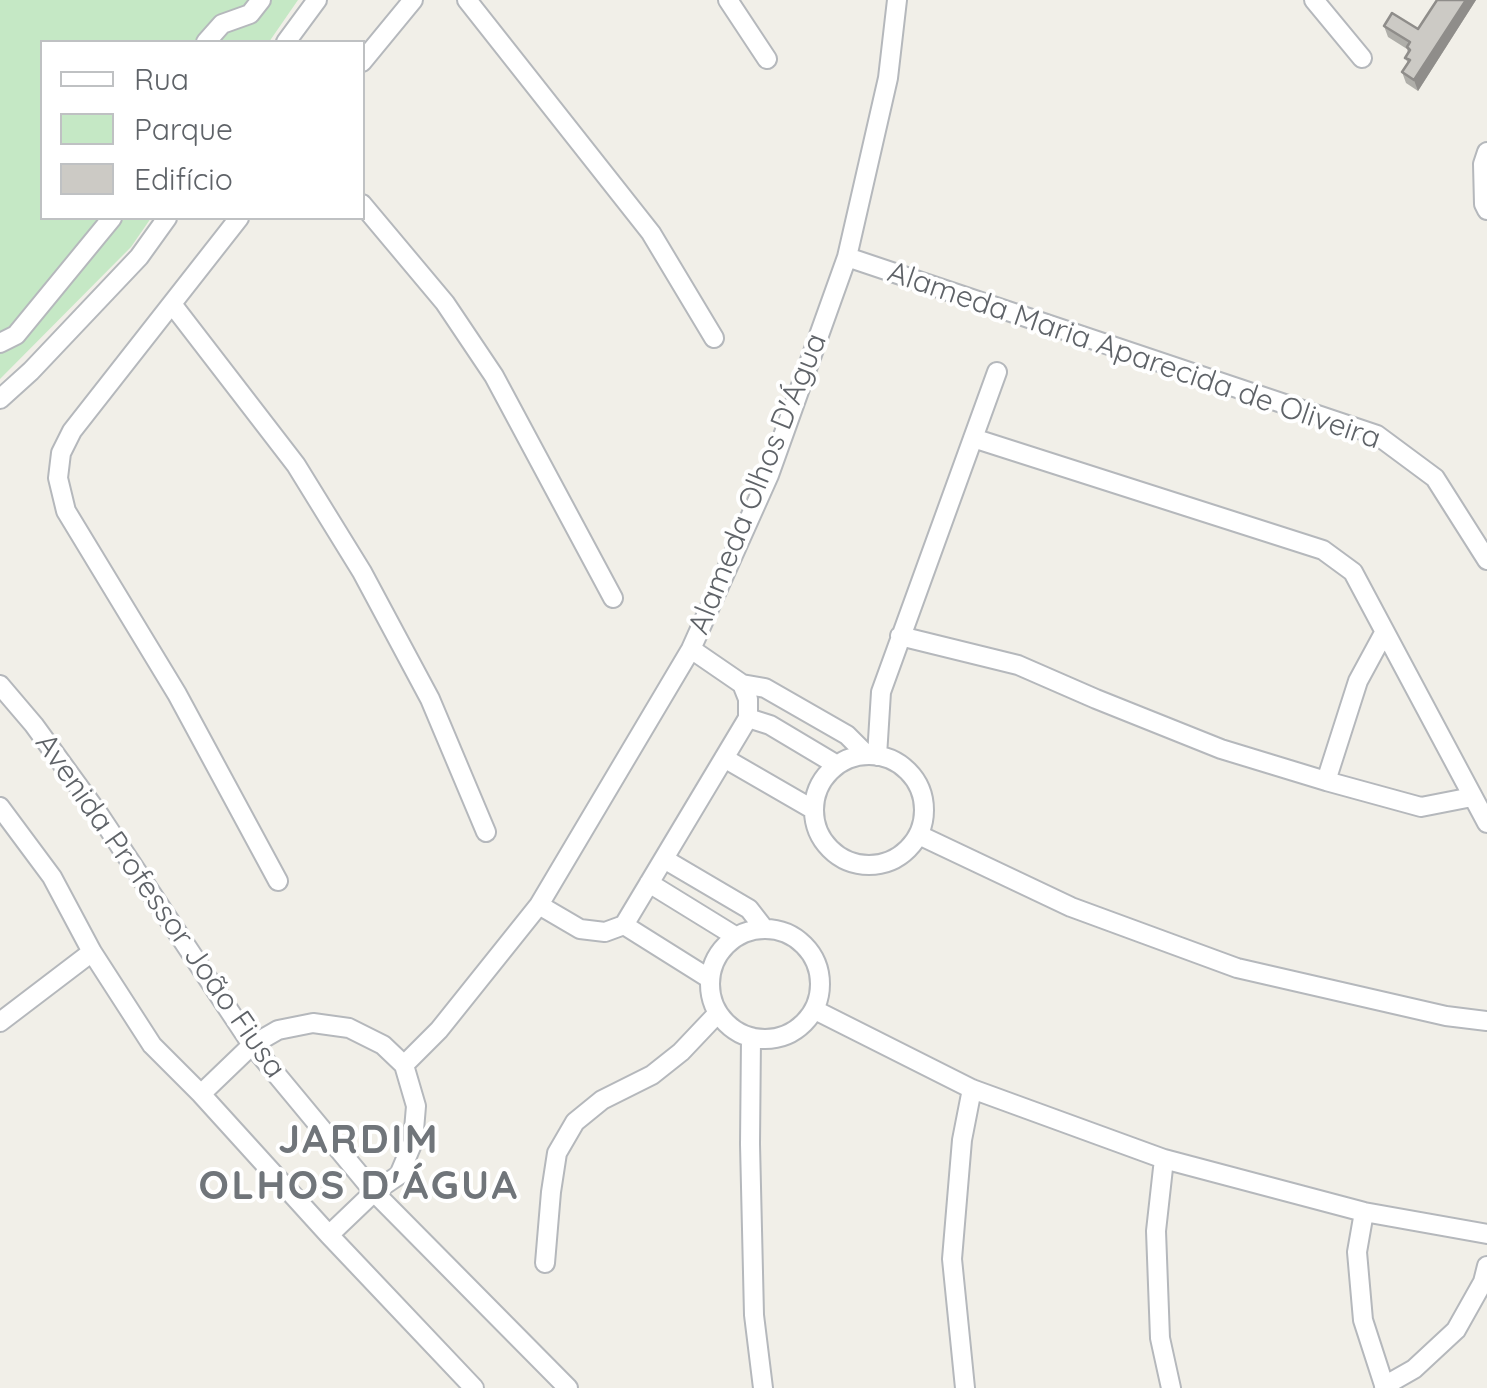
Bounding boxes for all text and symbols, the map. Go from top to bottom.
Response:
legend [40,40,365,220]
text: Rua [134,60,189,98]
text: Parque [134,110,233,148]
text: Edifício [134,160,233,198]
street label: Alameda Maria Aparecida de Oliveira [883,255,1385,457]
street label: Alameda Olhos D'Água [681,328,835,640]
street label: Avenida Professor João Fiusa [27,727,293,1085]
district label: JARDIM OLHOS D'ÁGUA [199,1117,519,1211]

